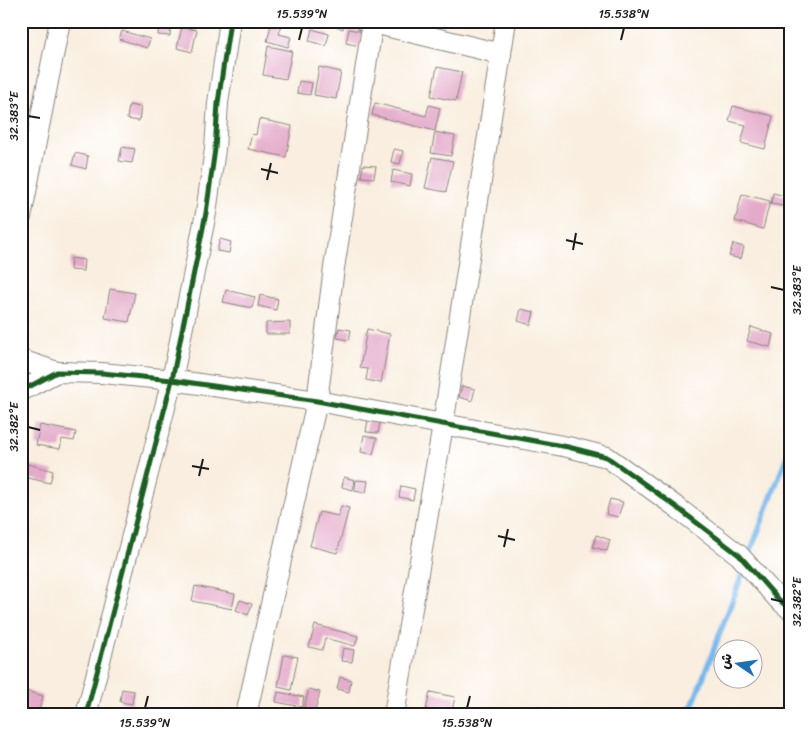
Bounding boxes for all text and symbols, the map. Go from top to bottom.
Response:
text: 15.539°N [277,3,328,25]
text: 15.538°N [599,3,650,25]
text: 32.383°E [3,90,25,141]
text: 32.383°E [786,264,808,315]
text: 32.382°E [3,401,25,452]
text: 32.382°E [786,576,808,627]
north arrow [714,638,764,688]
text: ش [712,651,740,672]
text: 15.539°N [120,712,171,734]
text: 15.538°N [442,712,493,734]

